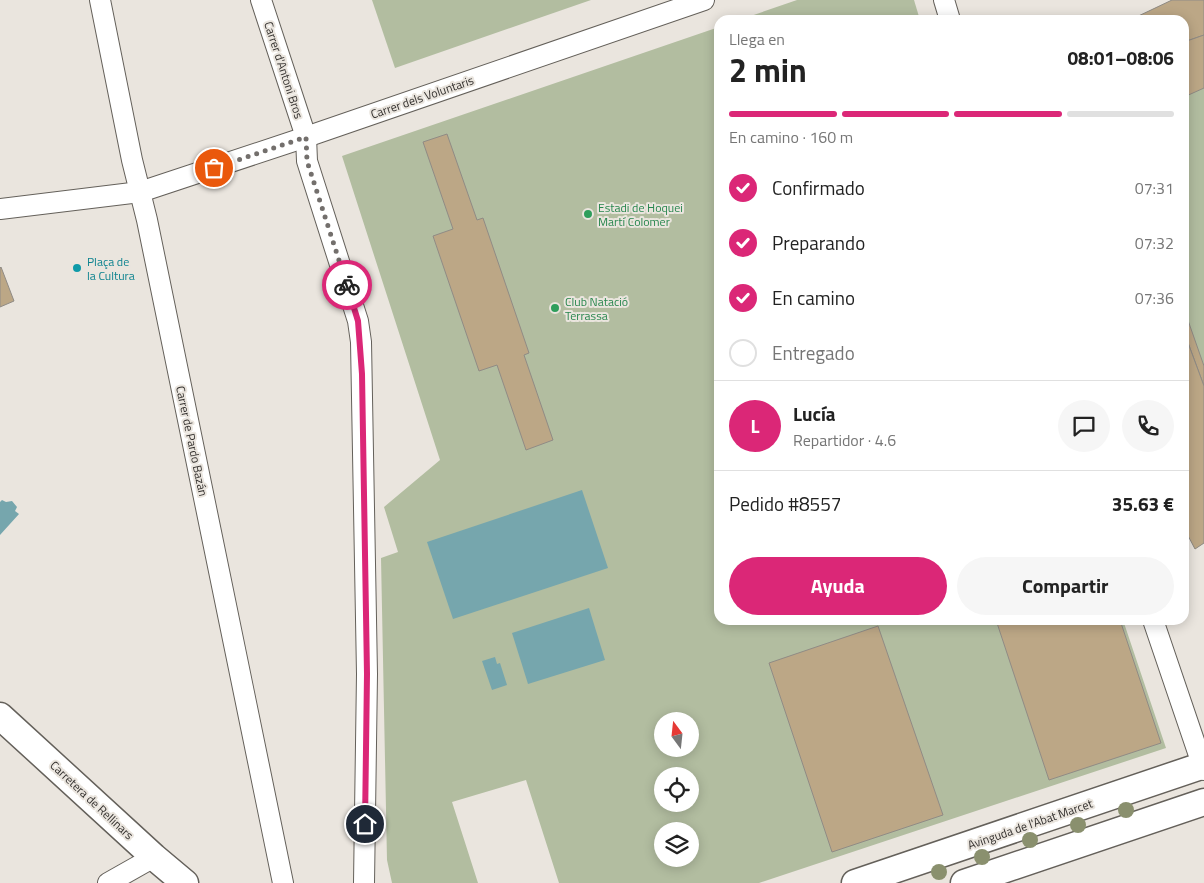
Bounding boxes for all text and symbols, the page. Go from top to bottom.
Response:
street label: Carrer d'Antoni Bros [259,19,309,121]
text: Llega en [729,27,785,51]
text: 08:01–08:06 [1067,43,1174,72]
text: 2 min [729,46,807,94]
street label: Carrer dels Voluntaris [368,70,477,124]
text: En camino · 160 m [729,125,853,149]
pin [193,147,235,189]
icon: bag [200,154,228,182]
text: Confirmado [772,173,865,202]
icon: check [729,174,757,202]
text: 07:31 [1135,176,1174,200]
place label: Estadi de Hoquei Martí Colomer [598,198,683,231]
marker: Estadi de Hoquei Martí Colomer [582,208,594,220]
text: Preparando [772,228,865,257]
icon: check [729,229,757,257]
text: 07:32 [1135,231,1174,255]
place label: Plaça de la Cultura [87,252,135,285]
courier [322,260,372,310]
marker: Plaça de la Cultura [71,262,83,274]
icon: bike [333,271,361,299]
text: En camino [772,283,855,312]
icon: check [729,284,757,312]
text: 07:36 [1135,286,1174,310]
place label: Club Natació Terrassa [565,292,628,325]
marker: Club Natació Terrassa [549,302,561,314]
text: Entregado [772,338,855,367]
street label: Carrer de Pardo Bazán [171,384,213,498]
text: Lucía [793,399,836,428]
button: chat [1058,400,1110,452]
button: phone [1122,400,1174,452]
text: L [751,411,759,440]
text: Repartidor · 4.6 [793,428,896,452]
text: Pedido #8557 [729,489,841,518]
text: 35.63 € [1112,489,1174,518]
button: Ayuda [729,557,947,615]
button: Compartir [957,557,1174,615]
north arrow [654,712,699,758]
map controls [654,712,699,867]
street label: Carretera de Rellinars [46,756,138,844]
button: locate [654,767,699,812]
street label: Avinguda de l'Abat Marcet [965,793,1096,854]
pin [344,803,386,845]
icon: home [351,810,379,838]
button: layers [654,822,699,867]

